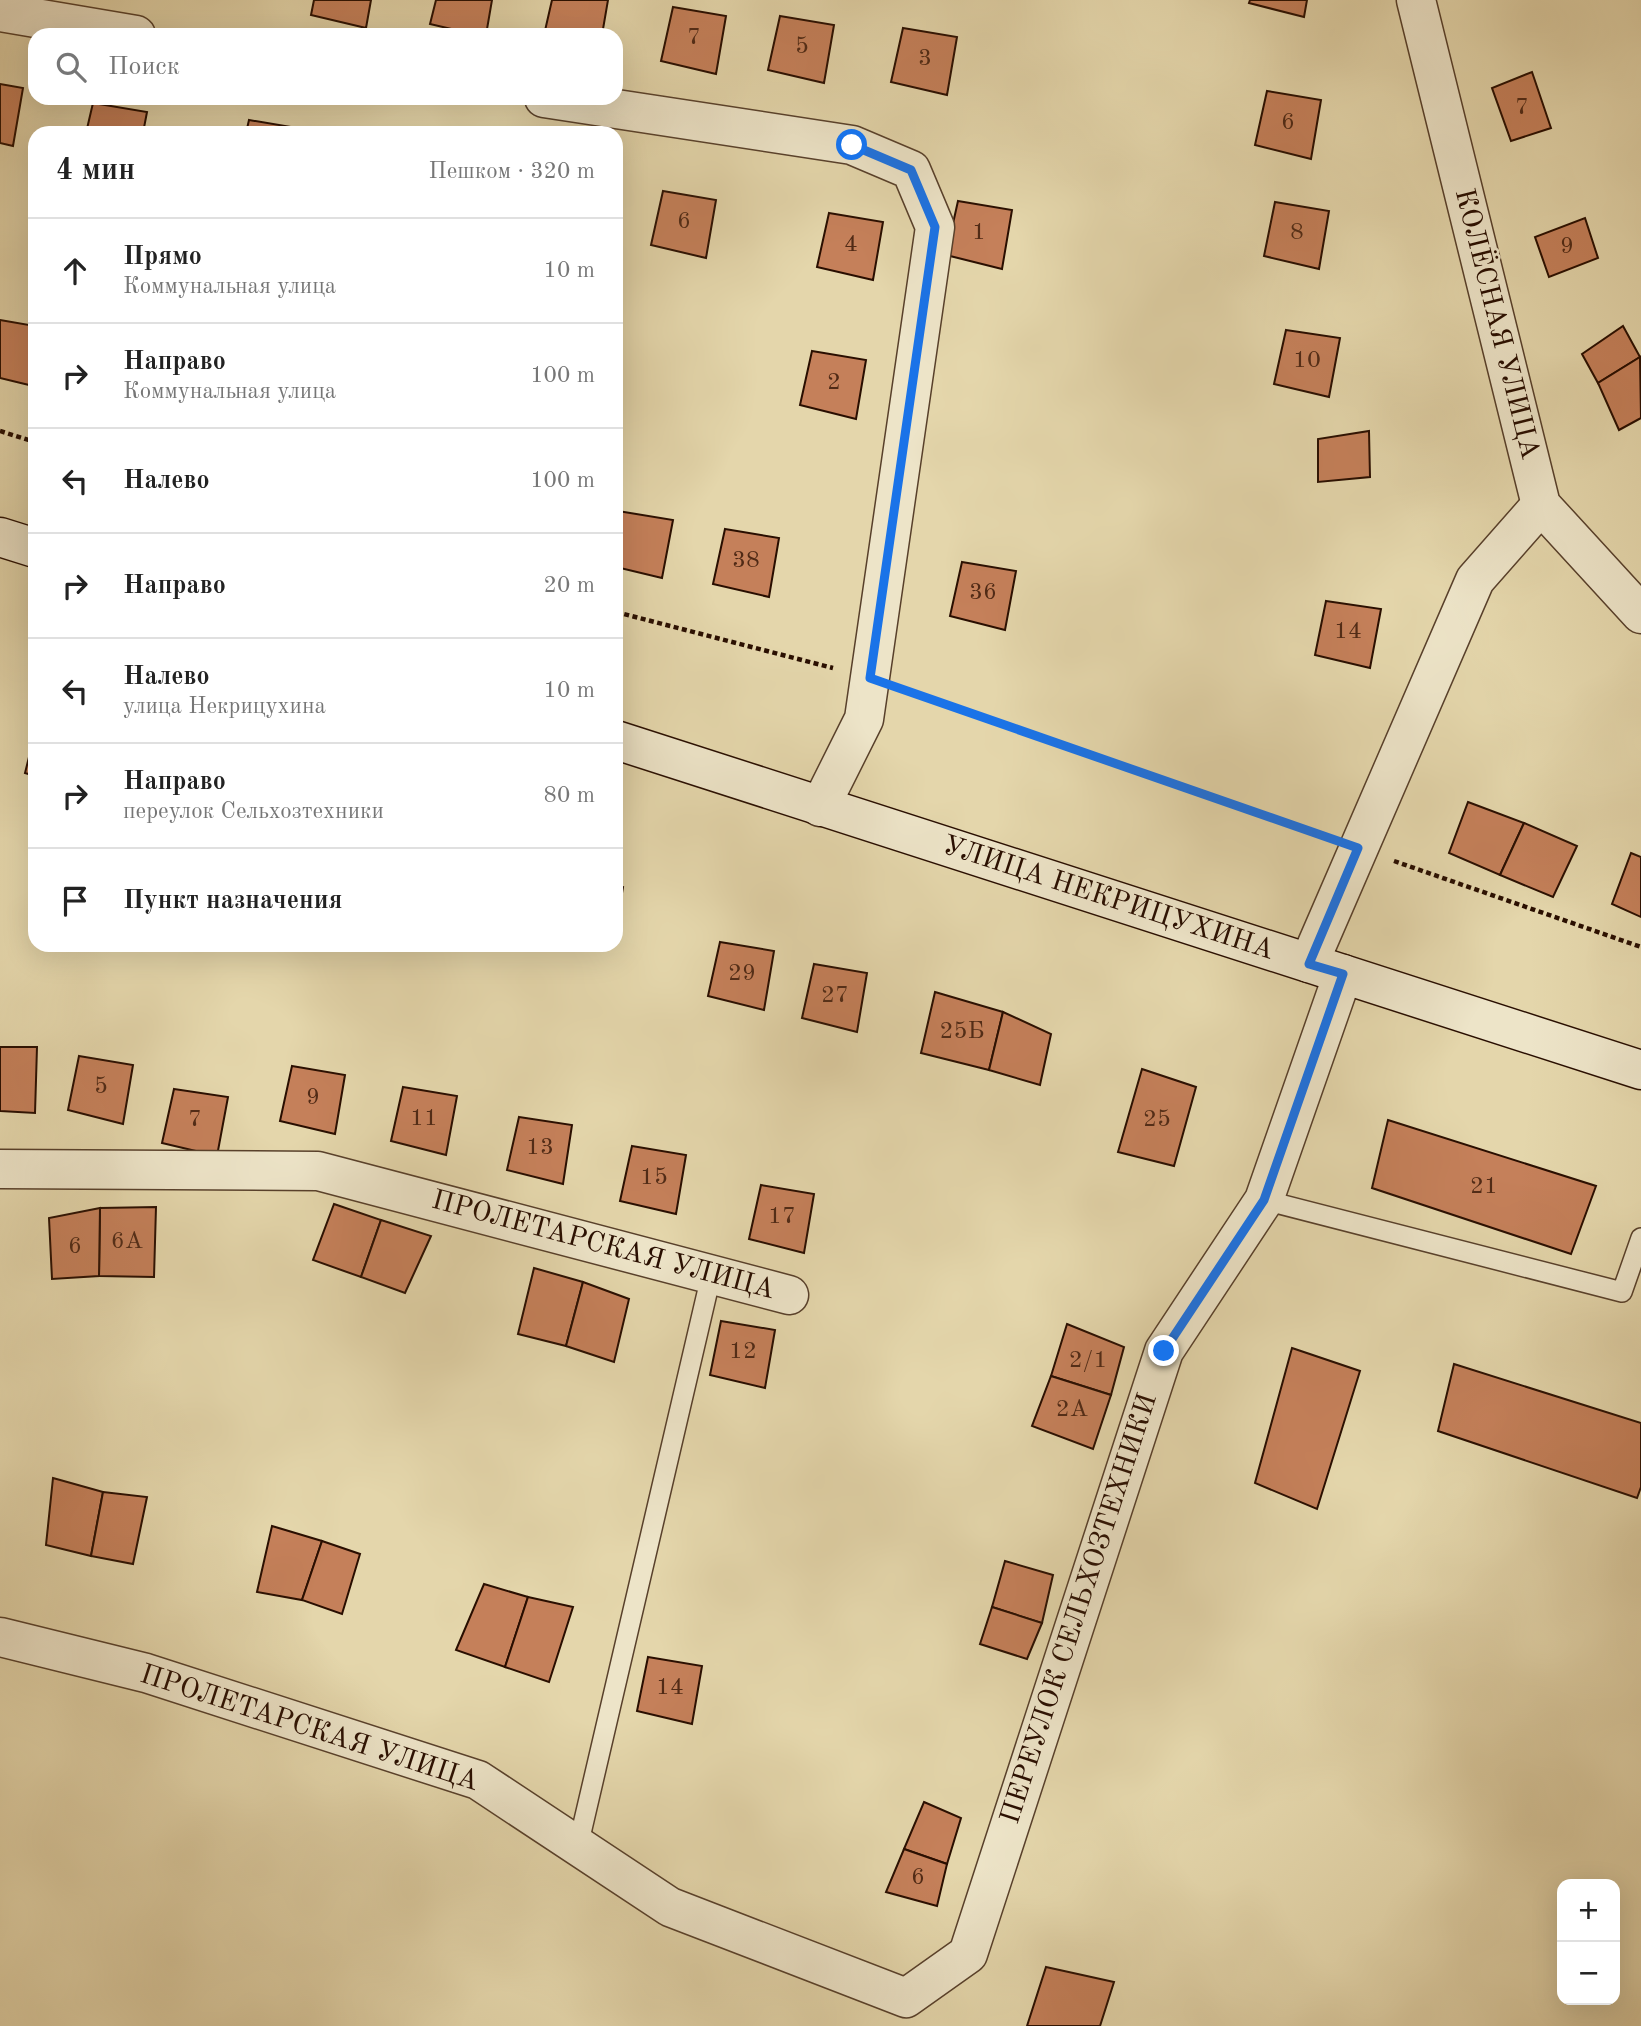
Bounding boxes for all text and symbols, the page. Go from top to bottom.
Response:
house number: 7 [687,26,701,50]
search box [28,28,623,105]
house number: 5 [795,35,809,59]
house number: 3 [918,47,932,71]
icon: search [52,48,90,86]
text: Поиск [108,54,180,80]
house number: 7 [1515,96,1529,120]
house number: 6 [1281,111,1295,135]
route start [836,129,867,160]
text: 4 мин [56,156,135,186]
text: Пешком · 320 m [429,160,595,183]
street label: КОЛЁСНАЯ УЛИЦА [1449,185,1547,462]
house number: 6 [677,210,691,234]
house number: 1 [972,221,986,245]
house number: 8 [1290,221,1304,245]
house number: 4 [844,233,858,257]
house number: 9 [1560,235,1574,259]
text: Прямо [123,244,202,270]
icon: ahead [56,252,94,290]
text: 10 m [544,259,595,282]
text: Коммунальная улица [123,275,336,298]
text: Направо [123,349,226,375]
house number: 10 [1293,349,1321,373]
icon: right [56,357,94,395]
text: 100 m [530,364,595,387]
house number: 2 [827,371,841,395]
text: Коммунальная улица [123,380,336,403]
icon: left [56,462,94,500]
text: Налево [123,468,210,494]
text: 100 m [530,469,595,492]
house number: 38 [732,549,760,573]
icon: right [56,567,94,605]
text: Направо [123,573,226,599]
text: 20 m [544,574,595,597]
house number: 36 [969,581,997,605]
house number: 14 [1334,620,1362,644]
text: Налево [123,664,210,690]
icon: left [56,672,94,710]
text: 10 m [544,679,595,702]
text: улица Некрицухина [123,695,326,718]
text: Направо [123,769,226,795]
icon: right [56,777,94,815]
text: 80 m [544,784,595,807]
text: переулок Сельхозтехники [123,800,384,823]
street label: УЛИЦА НЕКРИЦУХИНА [939,832,1277,966]
icon: arrive [56,882,94,920]
text: Пункт назначения [123,888,342,914]
house number: 29 [728,962,756,986]
house number: 27 [821,984,849,1008]
house number: 25Б [940,1020,984,1044]
house number: 5 [94,1075,108,1099]
house number: 9 [306,1086,320,1110]
house number: 11 [410,1107,438,1131]
house number: 7 [188,1108,202,1132]
house number: 25 [1143,1108,1171,1132]
house number: 13 [526,1136,554,1160]
house number: 15 [640,1166,668,1190]
house number: 21 [1470,1175,1498,1199]
street label: ПРОЛЕТАРСКАЯ УЛИЦА [428,1187,778,1305]
house number: 17 [768,1205,796,1229]
house number: 6А [111,1230,143,1254]
house number: 6 [68,1235,82,1259]
route end [1148,1335,1179,1366]
house number: 12 [729,1340,757,1364]
house number: 2/1 [1069,1349,1107,1373]
street label: ПЕРЕУЛОК СЕЛЬХОЗТЕХНИКИ [997,1390,1163,1828]
house number: 2А [1056,1398,1088,1422]
street label: ПРОЛЕТАРСКАЯ УЛИЦА [136,1661,482,1797]
house number: 14 [656,1676,684,1700]
house number: 6 [911,1866,925,1890]
map controls [1557,1879,1620,2005]
button: + [1557,1879,1620,1942]
button: − [1557,1942,1620,2005]

